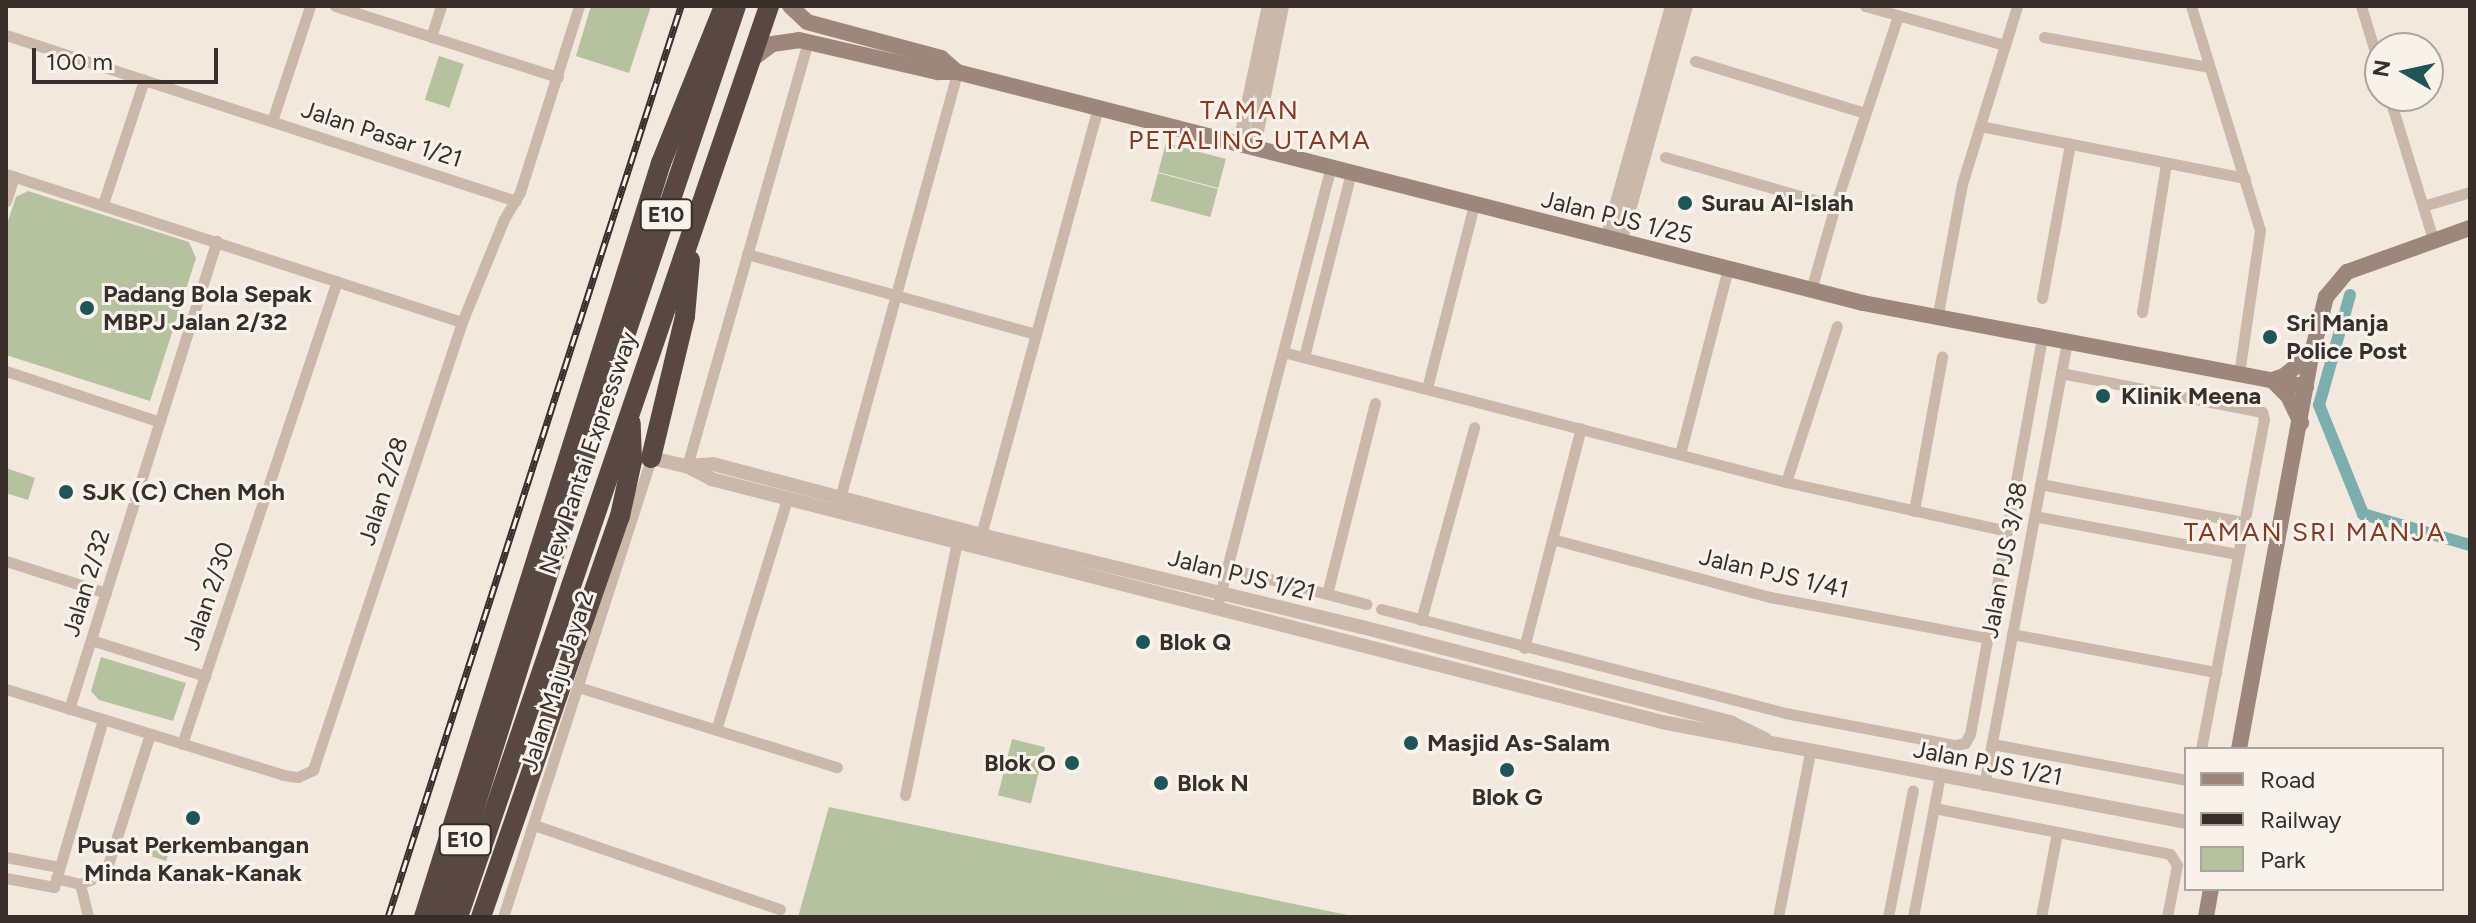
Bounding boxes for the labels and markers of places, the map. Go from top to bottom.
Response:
place label: Surau Al-Islah [1701,189,1854,217]
marker: Surau Al-Islah [1676,194,1694,212]
place label: Padang Bola Sepak MBPJ Jalan 2/32 [103,280,312,336]
marker: Padang Bola Sepak MBPJ Jalan 2/32 [78,299,96,317]
place label: Sri Manja Police Post [2286,309,2407,365]
marker: Sri Manja Police Post [2261,328,2279,346]
place label: Klinik Meena [2121,382,2261,410]
marker: Klinik Meena [2092,385,2114,407]
place label: SJK (C) Chen Moh [82,478,285,506]
marker: SJK (C) Chen Moh [57,483,75,501]
place label: Blok Q [1159,628,1231,656]
marker: Blok Q [1134,633,1152,651]
place label: Masjid As-Salam [1427,729,1610,757]
marker: Masjid As-Salam [1402,734,1420,752]
place label: Blok O [984,749,1056,777]
marker: Blok O [1063,754,1081,772]
marker: Blok G [1498,761,1516,779]
place label: Blok N [1177,769,1249,797]
marker: Blok N [1152,774,1170,792]
place label: Blok G [1472,783,1542,811]
marker: Pusat Perkembangan Minda Kanak-Kanak [184,809,202,827]
place label: Pusat Perkembangan Minda Kanak-Kanak [77,831,309,887]

